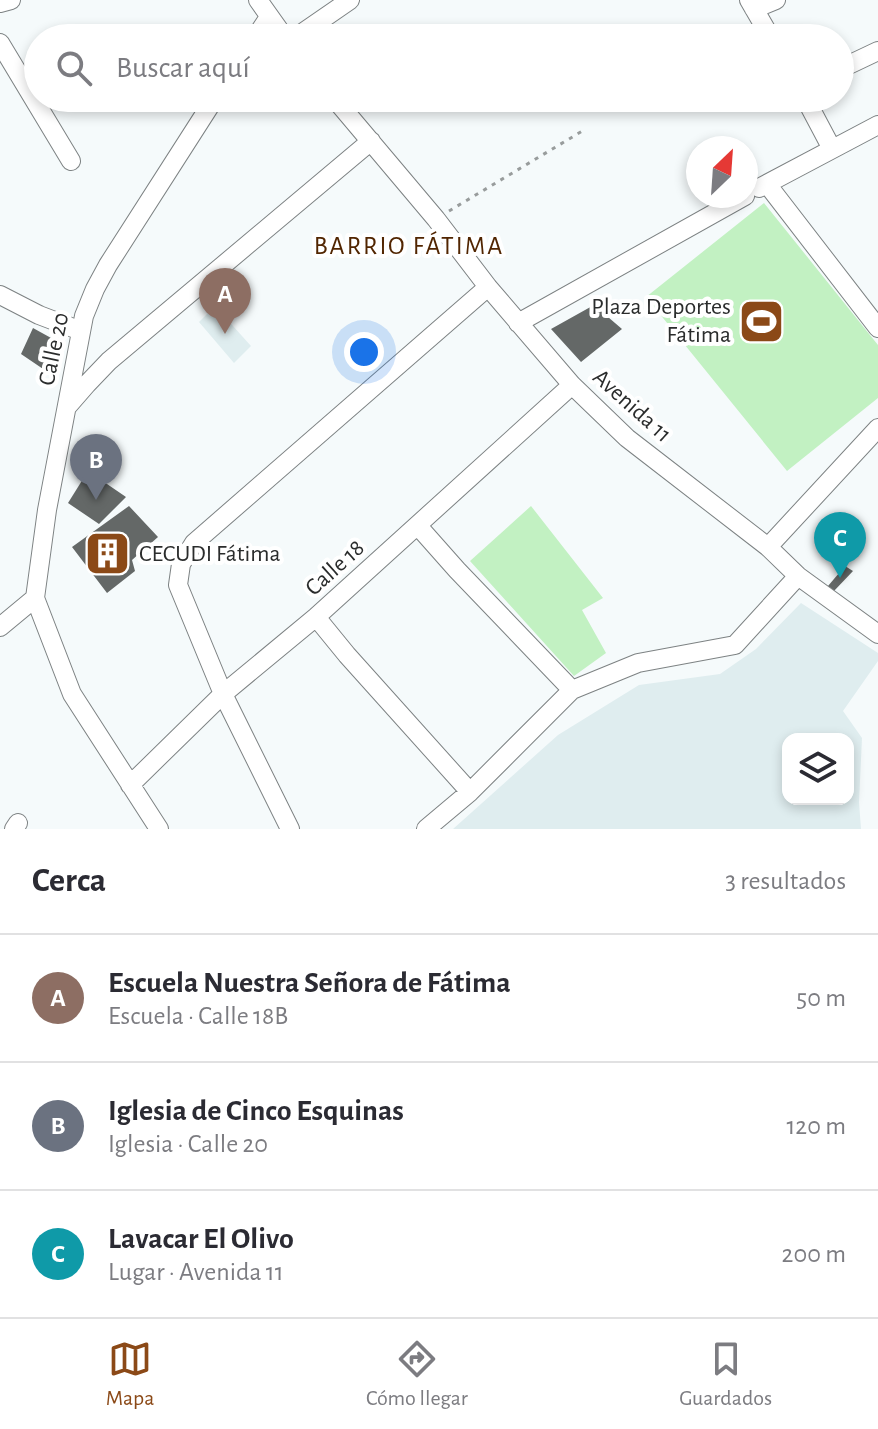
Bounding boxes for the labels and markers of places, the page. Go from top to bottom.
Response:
pin: A [199,268,251,334]
place label: Plaza Deportes Fátima [591,295,731,347]
sports icon: Plaza Deportes Fátima [738,297,786,345]
pin: B [70,434,122,500]
pin: C [814,512,866,578]
building icon: CECUDI Fátima [84,530,132,578]
place label: CECUDI Fátima [139,542,281,566]

